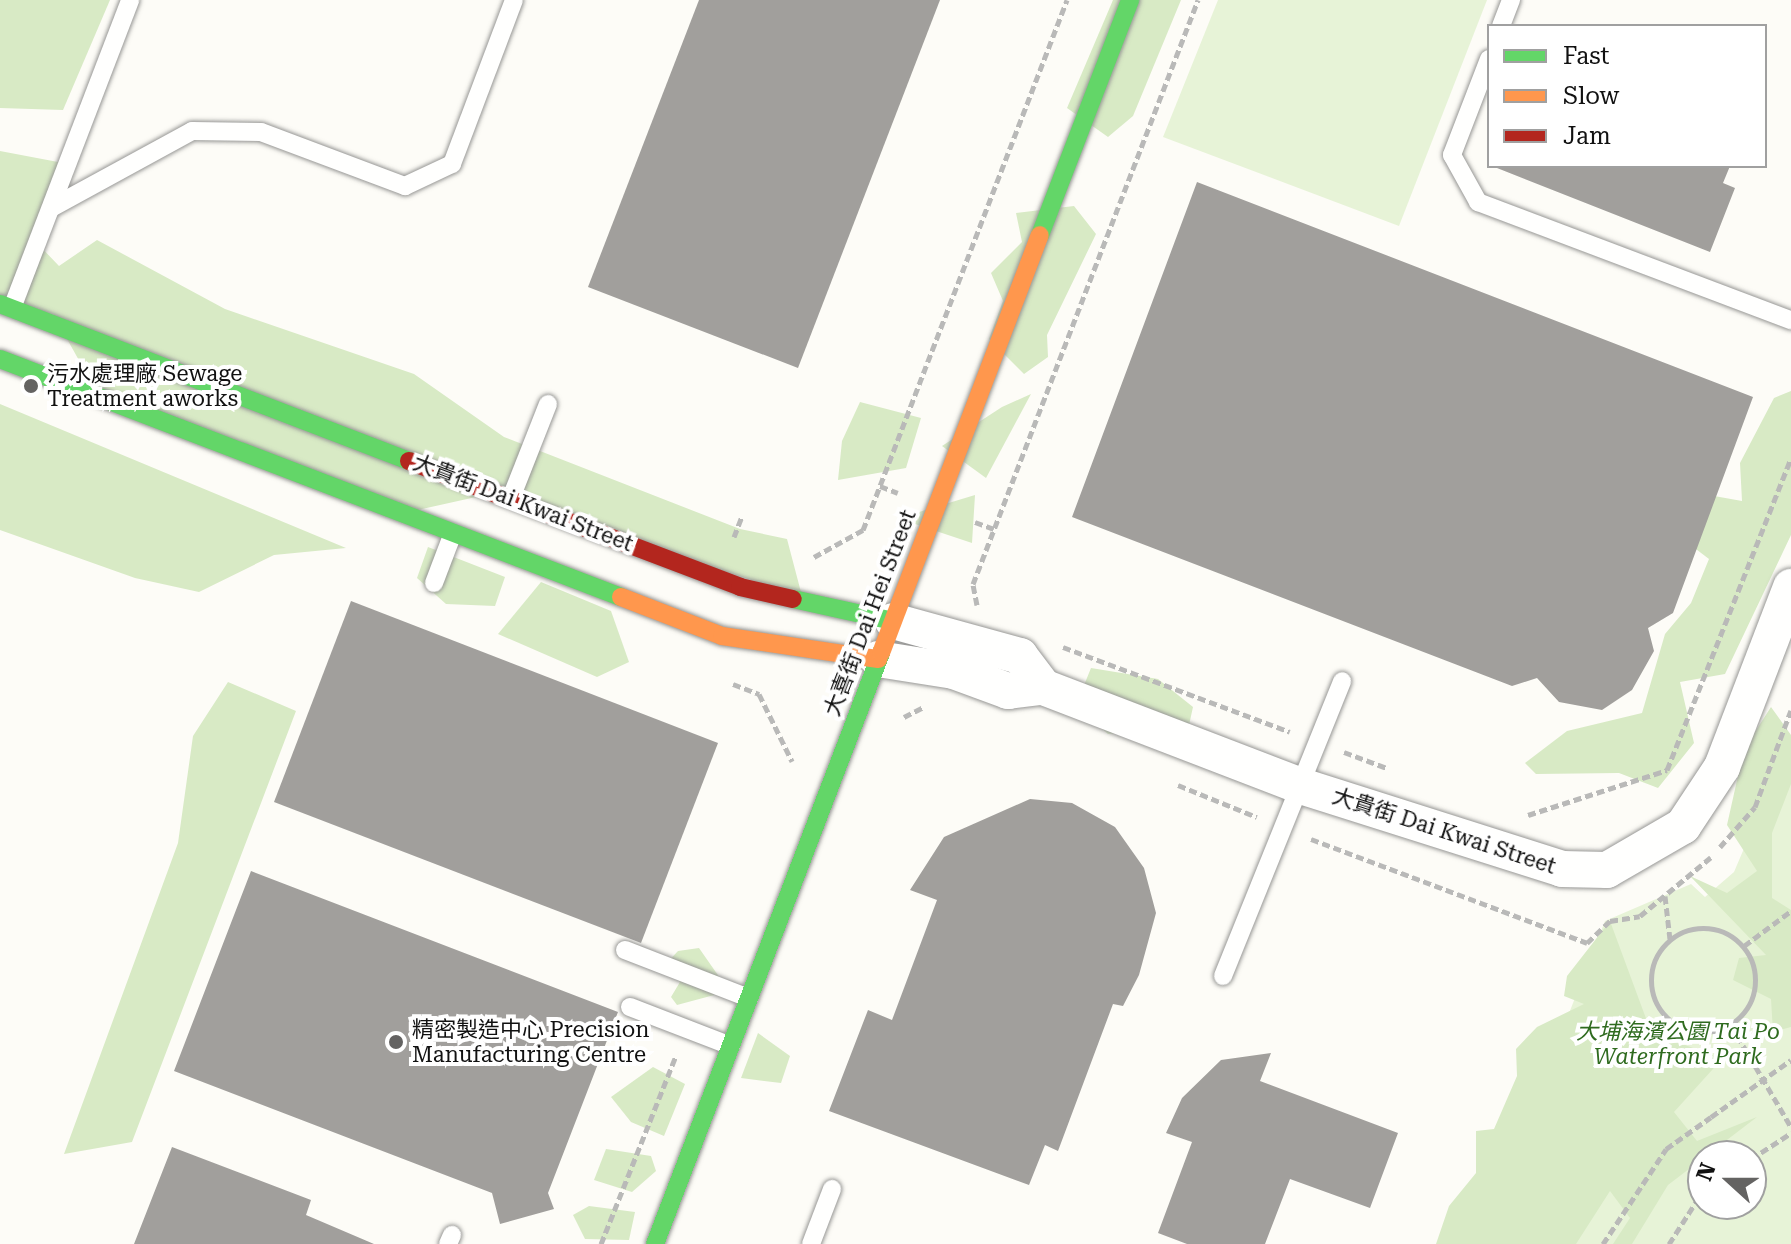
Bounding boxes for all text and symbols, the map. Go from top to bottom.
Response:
legend [1487,24,1767,168]
text: Fast [1563,42,1610,70]
text: Slow [1563,82,1619,110]
text: Jam [1563,122,1611,150]
place label: 污水處理廠 Sewage Treatment aworks [47,360,242,412]
marker: 污水處理廠 Sewage Treatment aworks [22,377,40,395]
street label: 大貴街 Dai Kwai Street [409,449,637,557]
street label: 大喜街 Dai Hei Street [818,506,922,720]
street label: 大貴街 Dai Kwai Street [1329,782,1559,880]
place label: 精密製造中心 Precision Manufacturing Centre [412,1016,649,1068]
park label: 大埔海濱公園 Tai Po Waterfront Park [1576,1018,1780,1070]
marker: 精密製造中心 Precision Manufacturing Centre [387,1033,405,1051]
north arrow [1687,1140,1767,1220]
text: N [1691,1160,1721,1184]

